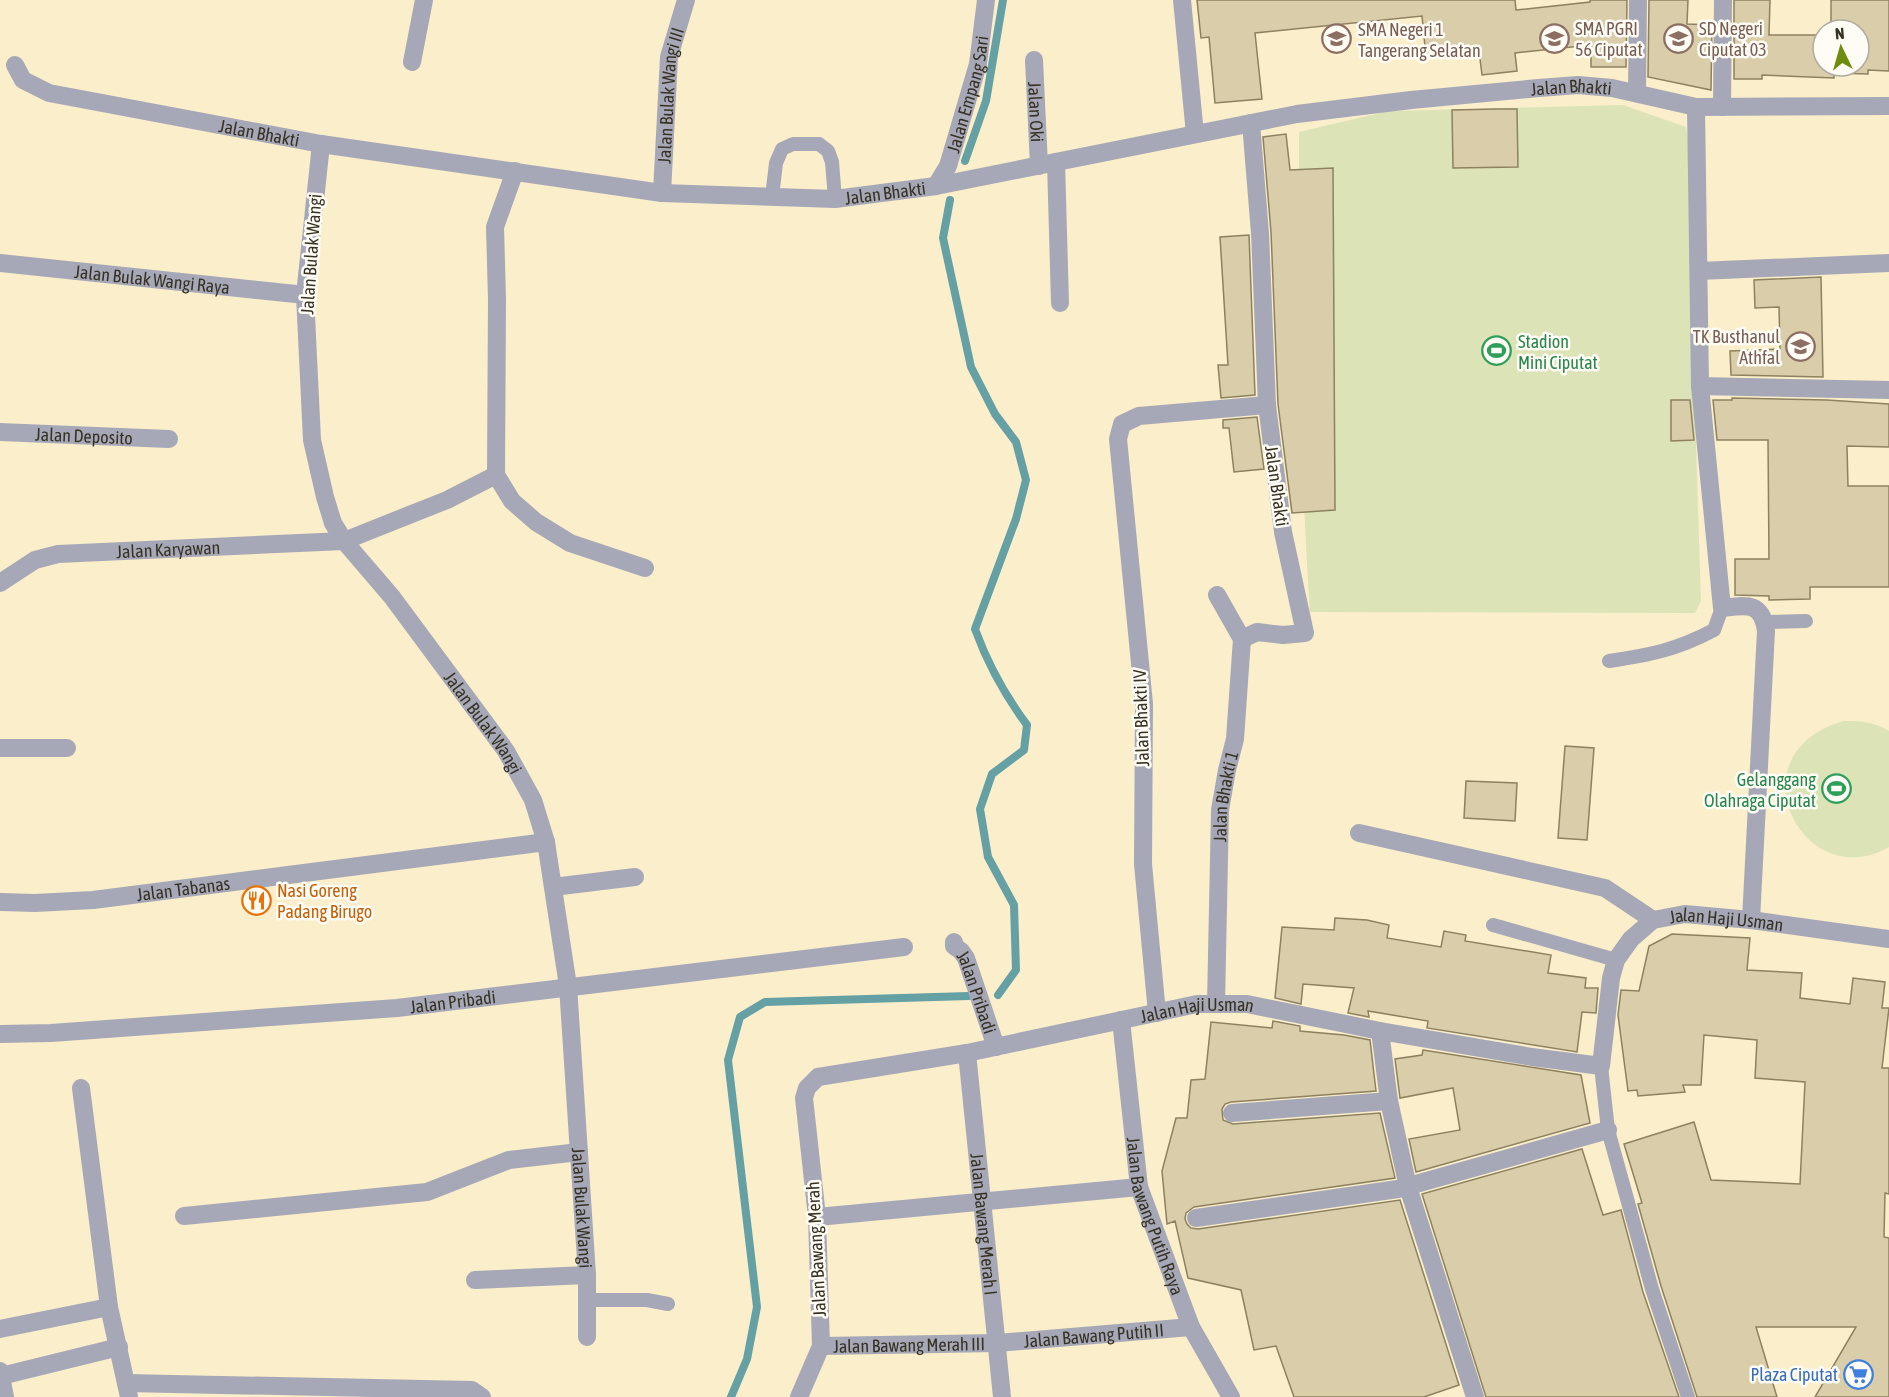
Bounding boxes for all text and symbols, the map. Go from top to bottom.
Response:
place label: SMA PGRI 56 Ciputat [1575,18,1643,60]
place label: SD Negeri Ciputat 03 [1699,18,1767,60]
north arrow [1811,18,1871,78]
place label: SMA Negeri 1 Tangerang Selatan [1358,19,1481,61]
school or university icon: SMA PGRI 56 Ciputat [1538,22,1570,54]
school or university icon: SD Negeri Ciputat 03 [1662,22,1694,54]
school or university icon: SMA Negeri 1 Tangerang Selatan [1321,23,1353,55]
text: N [1834,24,1845,42]
street label: Jalan Bulak Wangi III [653,25,688,164]
street label: Jalan Empang Sari [942,34,992,155]
street label: Jalan Bhakti [1530,74,1613,99]
street label: Jalan Oki [1025,81,1048,143]
street label: Jalan Bhakti [217,115,301,150]
street label: Jalan Bhakti [843,177,927,208]
street label: Jalan Bulak Wangi [296,193,326,315]
street label: Jalan Bulak Wangi Raya [73,260,231,298]
place label: TK Busthanul Athfal [1693,326,1780,368]
school or university icon: TK Busthanul Athfal [1785,330,1817,362]
place label: Stadion Mini Ciputat [1518,331,1598,373]
sports icon: Stadion Mini Ciputat [1481,335,1513,367]
street label: Jalan Deposito [35,423,133,448]
street label: Jalan Bhakti [1261,444,1293,528]
street label: Jalan Karyawan [116,536,221,562]
street label: Jalan Bulak Wangi [440,667,527,777]
street label: Jalan Bhakti IV [1129,669,1153,767]
street label: Jalan Bhakti 1 [1209,748,1242,842]
place label: Gelanggang Olahraga Ciputat [1704,769,1816,811]
sports icon: Gelanggang Olahraga Ciputat [1821,773,1853,805]
street label: Jalan Tabanas [135,872,231,905]
place label: Nasi Goreng Padang Birugo [277,880,372,922]
restaurant icon: Nasi Goreng Padang Birugo [240,884,272,916]
street label: Jalan Haji Usman [1667,903,1785,935]
street label: Jalan Pribadi [953,946,1001,1036]
street label: Jalan Pribadi [409,986,497,1017]
street label: Jalan Haji Usman [1138,993,1256,1026]
street label: Jalan Bawang Putih Raya [1123,1136,1189,1298]
street label: Jalan Bulak Wangi [568,1147,597,1269]
street label: Jalan Bawang Merah I [967,1152,1002,1296]
street label: Jalan Bawang Merah [802,1181,830,1317]
street label: Jalan Bawang Putih II [1023,1319,1165,1351]
street label: Jalan Bawang Merah III [833,1333,985,1356]
supermarket icon: Plaza Ciputat [1843,1358,1875,1390]
place label: Plaza Ciputat [1751,1364,1838,1385]

